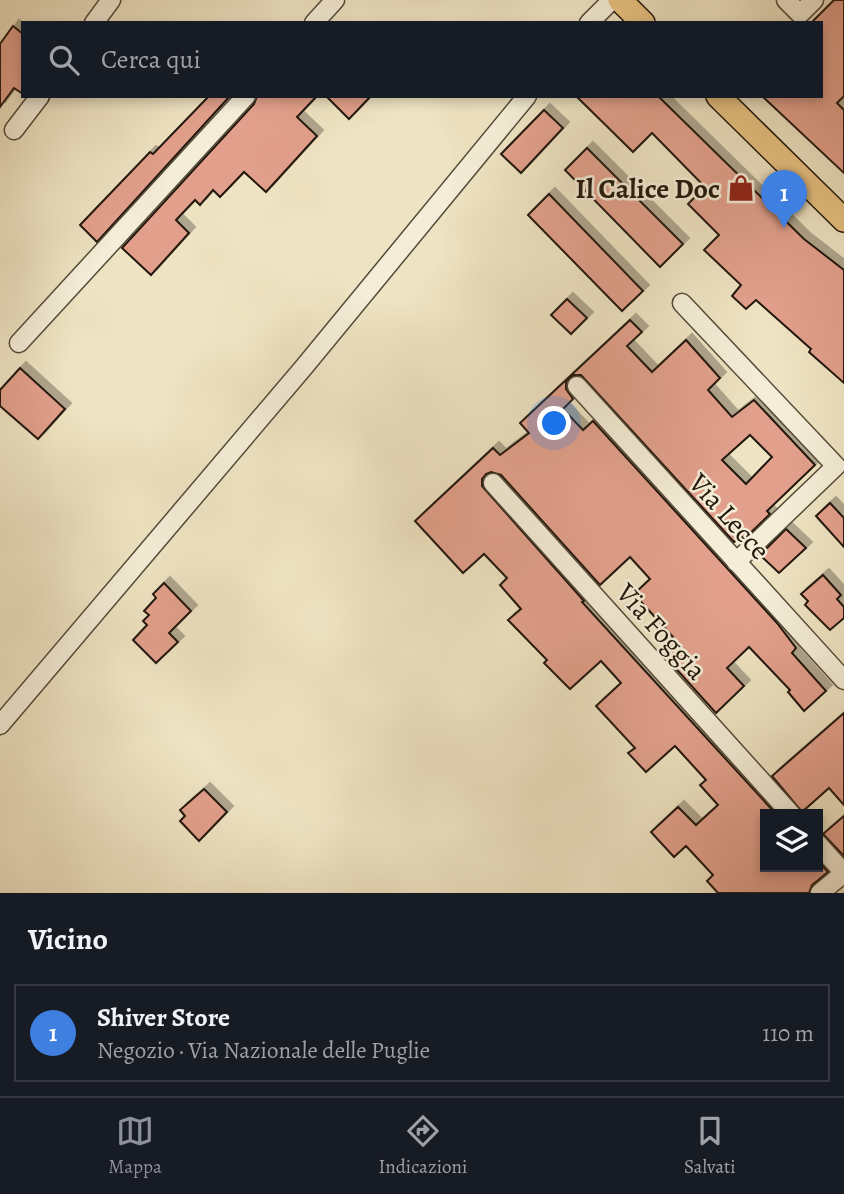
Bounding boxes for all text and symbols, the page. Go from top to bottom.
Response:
search box [21,21,823,98]
icon: search [45,41,83,79]
text: Cerca qui [101,42,201,77]
place label: Il Calice Doc [575,170,720,208]
pin: 1 [761,170,807,228]
shop icon: Il Calice Doc [726,173,756,203]
your location [537,406,571,440]
street label: Via Lecce [679,464,778,568]
street label: Via Foggia [607,574,715,688]
map controls [760,809,823,872]
button: layers [760,809,823,872]
text: Vicino [28,919,108,959]
text: Shiver Store [97,1000,230,1035]
text: 1 [49,1018,57,1049]
text: 110 m [762,1018,814,1049]
text: Negozio · Via Nazionale delle Puglie [97,1035,430,1066]
tab: Mappa [108,1112,162,1180]
tab: Indicazioni [379,1112,467,1180]
tab: Salvati [684,1112,736,1180]

